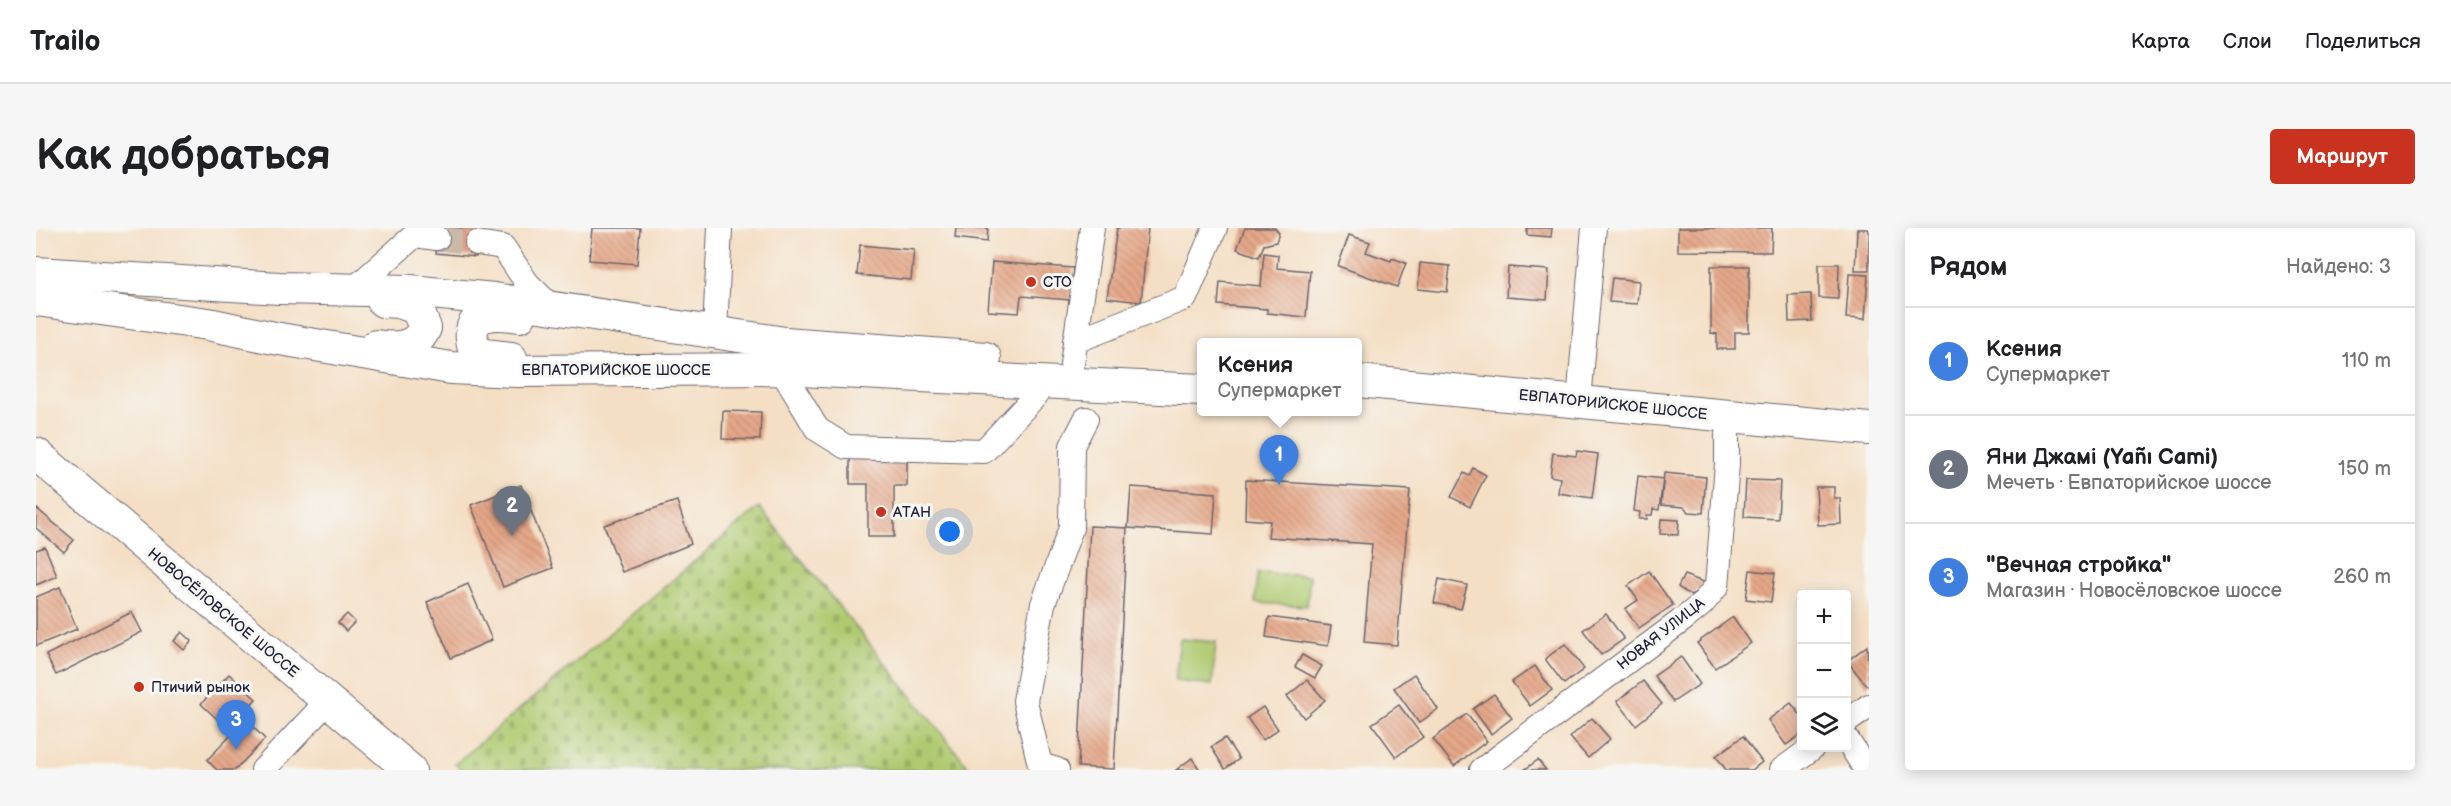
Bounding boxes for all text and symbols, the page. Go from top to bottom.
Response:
text: Trailo [30,25,101,58]
text: Карта [2131,29,2190,54]
text: Слои [2223,29,2272,54]
text: Поделиться [2305,29,2421,54]
button: Маршрут [2270,129,2415,184]
text: Как добраться [36,131,331,182]
text: Рядом [1929,252,2007,283]
text: Найдено: 3 [2286,255,2391,279]
place label: СТО [1043,273,1072,292]
marker: СТО [1024,275,1038,289]
text: Ксения [1986,336,2062,363]
popup [1197,338,1362,416]
text: 1 [1944,349,1953,373]
text: 110 m [2342,349,2391,373]
text: Ксения [1217,352,1293,379]
street label: ЕВПАТОРИЙСКОЕ ШОССЕ [521,361,711,380]
text: Супермаркет [1986,363,2110,387]
text: Супермаркет [1217,379,1342,403]
street label: ЕВПАТОРИЙСКОЕ ШОССЕ [1518,386,1708,424]
pin: 1 [1260,436,1298,485]
text: Яни Джамі (Yañı Cami) [1986,444,2218,471]
text: 2 [1943,457,1954,481]
text: 150 m [2338,457,2391,481]
text: Мечеть · Евпаторийское шоссе [1986,471,2271,495]
pin: 2 [492,486,532,536]
place label: АТАН [892,503,931,522]
marker: АТАН [874,505,888,519]
your location [935,517,964,546]
street label: НОВОСЁЛОВСКОЕ ШОССЕ [143,544,303,682]
text: "Вечная стройка" [1986,552,2171,579]
text: 3 [1943,565,1954,589]
text: 260 m [2333,565,2391,589]
text: Магазин · Новосёловское шоссе [1986,579,2282,603]
map controls [1797,590,1851,752]
button: + [1797,590,1851,644]
street label: НОВАЯ УЛИЦА [1613,593,1709,674]
button: − [1797,644,1851,698]
place label: Птичий рынок [151,678,250,697]
marker: Птичий рынок [132,680,146,694]
button: layers [1797,698,1851,752]
pin: 3 [216,700,256,750]

